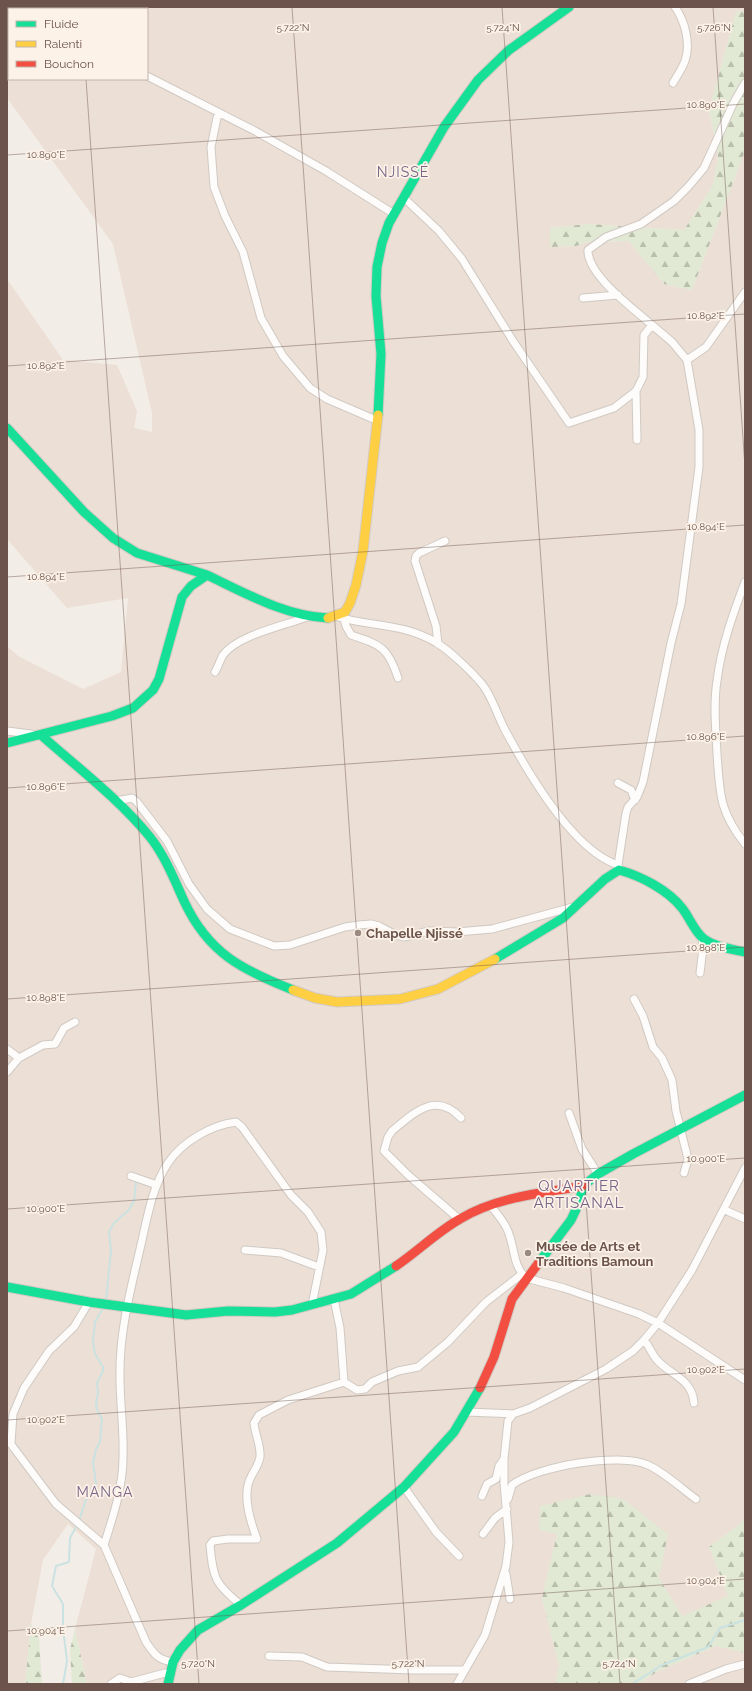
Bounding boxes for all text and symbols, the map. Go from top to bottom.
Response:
legend [8,8,148,80]
text: Fluide [44,17,79,31]
text: 5.722°N [276,22,310,33]
text: 5.724°N [486,22,520,33]
text: 5.726°N [697,22,731,33]
text: Ralenti [44,37,82,51]
text: Bouchon [44,57,94,71]
text: 10.890°E [687,99,725,110]
text: 10.890°E [27,149,65,160]
district label: NJISSÉ [377,163,429,180]
text: 10.892°E [687,310,725,321]
text: 10.892°E [27,360,65,371]
text: 10.894°E [687,521,725,532]
text: 10.894°E [27,571,65,582]
text: 10.896°E [687,731,725,742]
text: 10.896°E [27,781,65,792]
place label: Chapelle Njissé [366,926,463,941]
marker: Chapelle Njissé [353,928,363,938]
text: 10.898°E [687,942,725,953]
text: 10.898°E [27,992,65,1003]
text: 10.900°E [687,1153,725,1164]
district label: QUARTIER ARTISANAL [533,1177,625,1212]
text: 10.900°E [27,1203,65,1214]
place label: Musée de Arts et Traditions Bamoun [536,1239,653,1269]
marker: Musée de Arts et Traditions Bamoun [523,1248,533,1258]
text: 10.902°E [687,1364,725,1375]
text: 10.902°E [27,1414,65,1425]
district label: MANGA [76,1484,134,1500]
text: 10.904°E [687,1575,725,1586]
text: 10.904°E [27,1625,65,1636]
text: 5.720°N [181,1658,215,1669]
text: 5.722°N [391,1658,425,1669]
text: 5.724°N [602,1658,636,1669]

